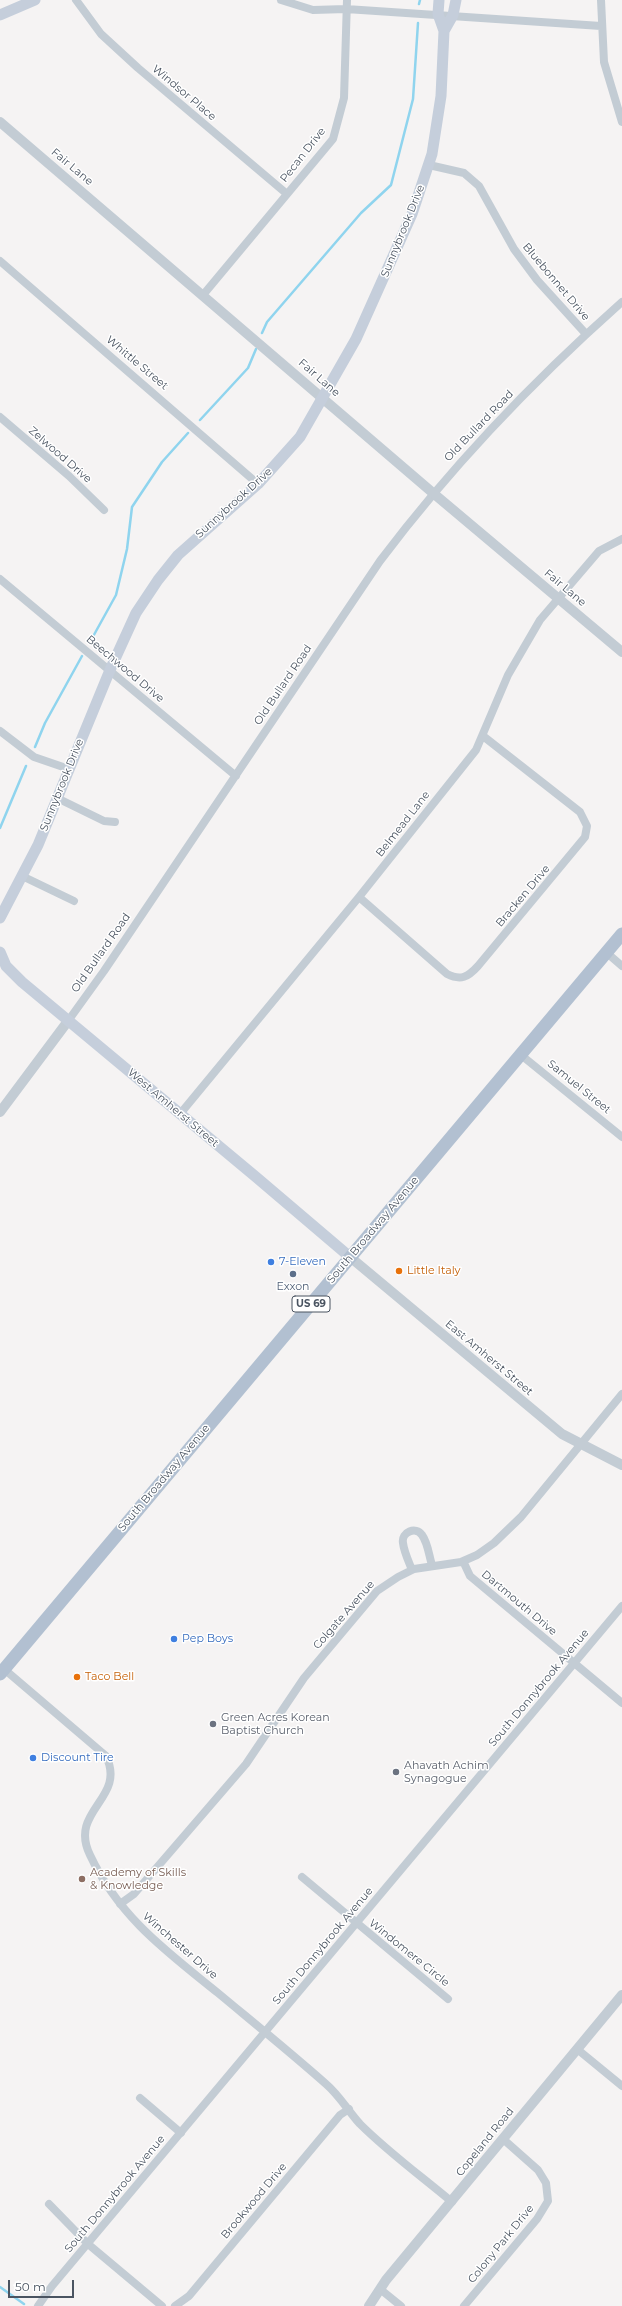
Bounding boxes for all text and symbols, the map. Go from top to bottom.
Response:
street label: Windsor Place [149,62,219,124]
street label: Pecan Drive [277,125,329,185]
street label: Fair Lane [48,146,96,188]
street label: Sunnybrook Drive [378,183,428,279]
street label: Bluebonnet Drive [520,240,592,324]
street label: Whittle Street [103,333,171,393]
street label: Fair Lane [296,356,342,400]
street label: Old Bullard Road [442,388,516,464]
street label: Zelwood Drive [26,424,94,486]
street label: Sunnybrook Drive [193,465,275,541]
street label: Fair Lane [541,567,589,609]
street label: Beechwood Drive [83,633,167,705]
street label: Old Bullard Road [251,642,315,728]
street label: Sunnybrook Drive [37,737,87,833]
street label: Belmead Lane [373,788,433,860]
street label: Bracken Drive [493,862,553,930]
street label: Old Bullard Road [69,911,133,995]
street label: Samuel Street [545,1057,613,1117]
street label: West Amherst Street [125,1066,221,1150]
street label: South Broadway Avenue [324,1174,422,1286]
place label: 7-Eleven [279,1255,326,1269]
marker: 7-Eleven [266,1257,276,1267]
place label: Little Italy [407,1264,461,1278]
marker: Little Italy [394,1266,404,1276]
marker: Exxon [288,1269,298,1279]
place label: Exxon [276,1280,310,1294]
road number: US 69 [292,1296,330,1312]
street label: East Amherst Street [442,1317,536,1399]
street label: South Broadway Avenue [115,1422,213,1534]
street label: Dartmouth Drive [479,1568,559,1638]
street label: Colgate Avenue [311,1578,377,1652]
street label: South Donnybrook Avenue [486,1627,592,1749]
place label: Pep Boys [182,1632,233,1646]
marker: Pep Boys [169,1634,179,1644]
place label: Taco Bell [85,1670,134,1684]
marker: Taco Bell [72,1672,82,1682]
place label: Green Acres Korean Baptist Church [221,1711,330,1737]
marker: Green Acres Korean Baptist Church [208,1719,218,1729]
place label: Discount Tire [41,1751,114,1765]
marker: Discount Tire [28,1753,38,1763]
place label: Ahavath Achim Synagogue [404,1759,489,1785]
marker: Ahavath Achim Synagogue [391,1767,401,1777]
place label: Academy of Skills & Knowledge [90,1866,186,1892]
marker: Academy of Skills & Knowledge [77,1874,87,1884]
street label: South Donnybrook Avenue [270,1885,376,2007]
street label: Winchester Drive [140,1910,220,1982]
street label: Windomere Circle [366,1917,452,1989]
street label: Copeland Road [453,2105,517,2179]
street label: South Donnybrook Avenue [62,2133,168,2255]
street label: Brookwood Drive [218,2160,290,2242]
street label: Colony Park Drive [465,2202,537,2286]
scale bar [10,2272,76,2298]
text: 50 m [15,2279,46,2294]

